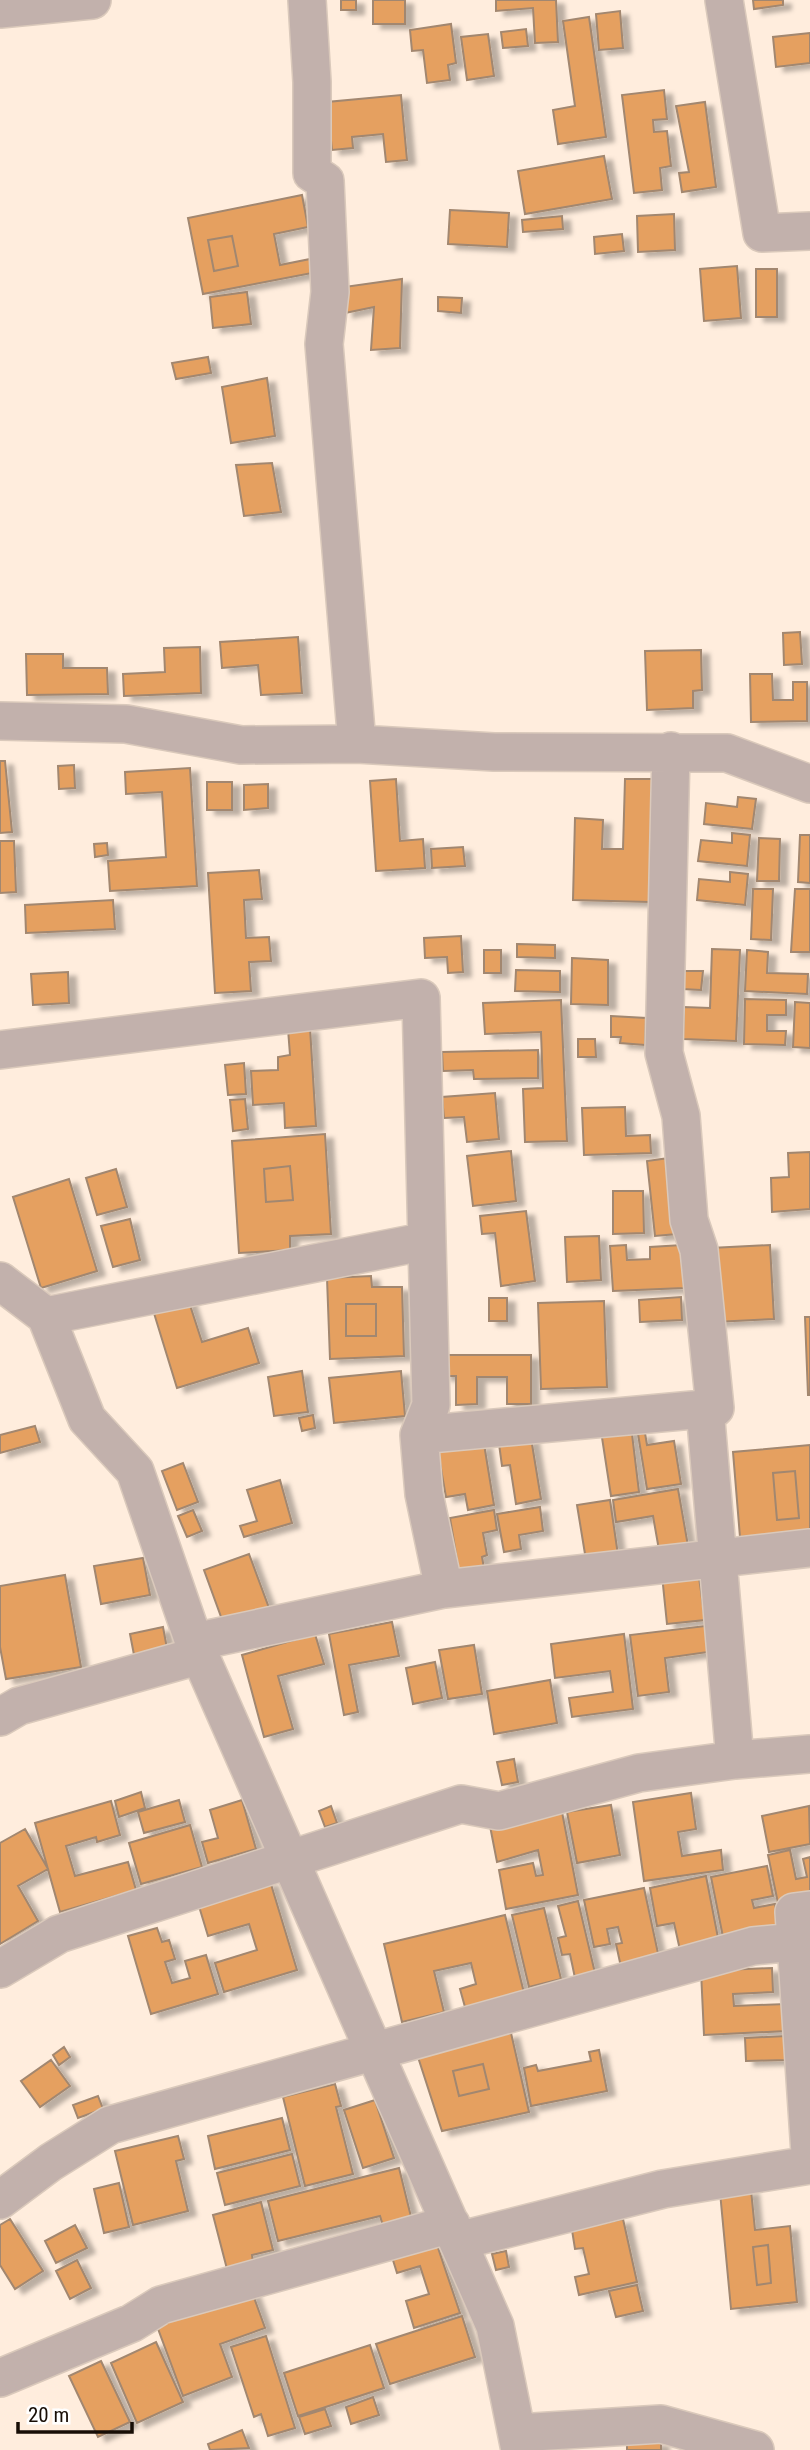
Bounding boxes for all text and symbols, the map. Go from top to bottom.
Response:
scale bar [18,2390,131,2434]
text: 20 m [28,2403,69,2427]

